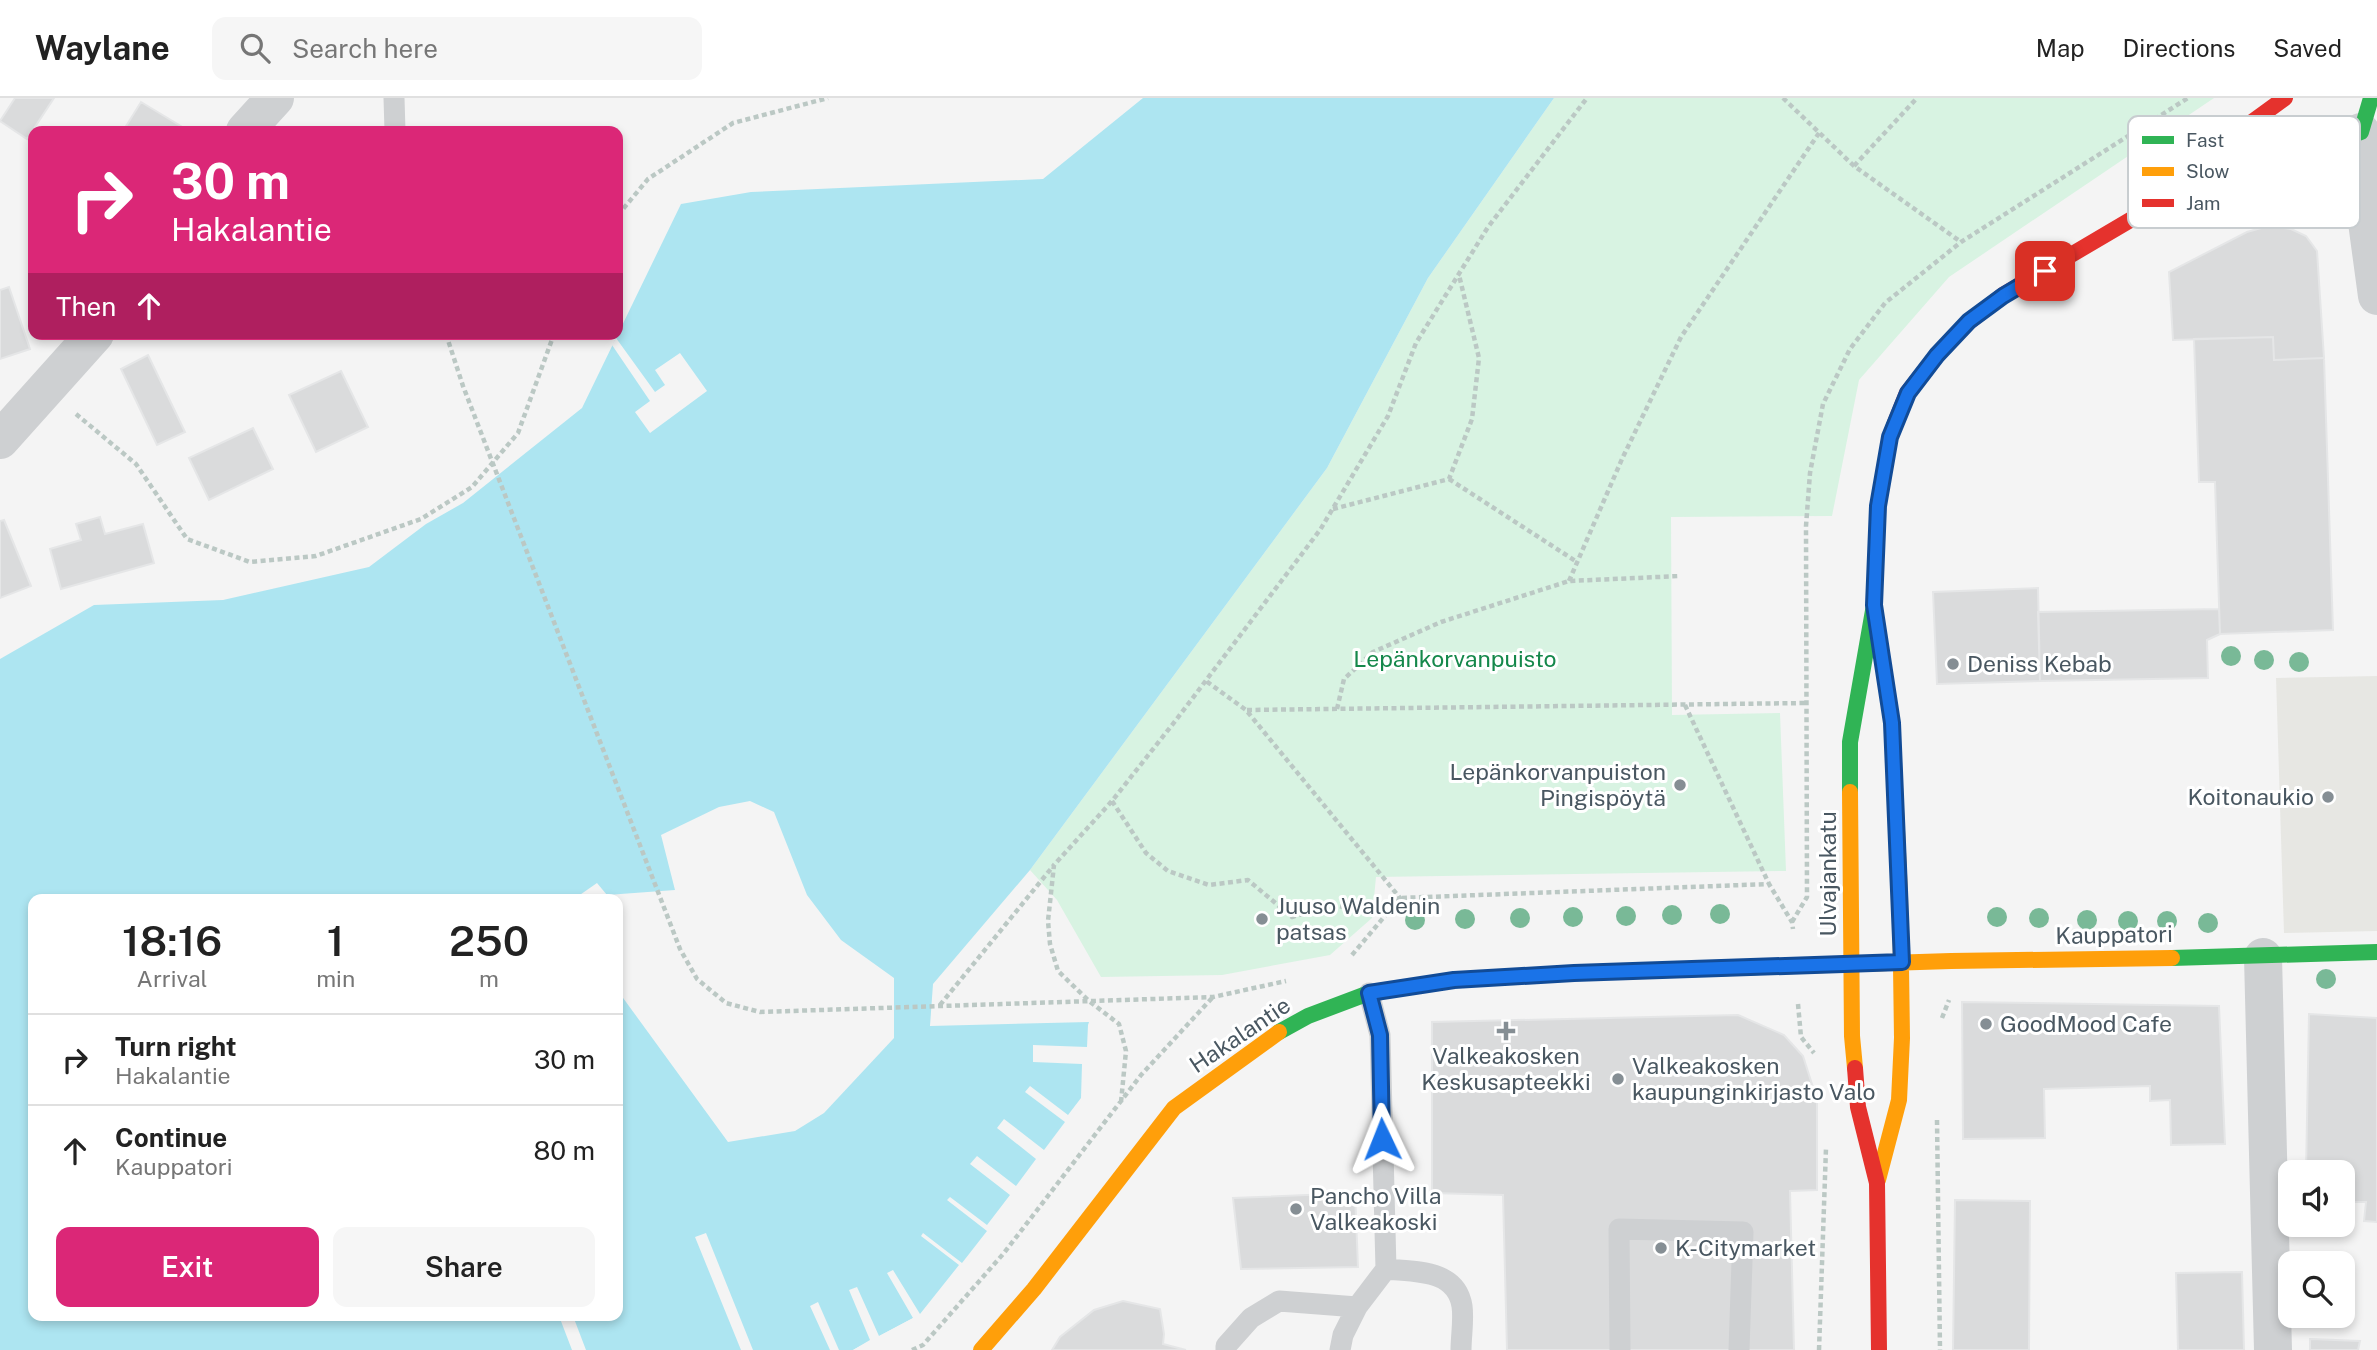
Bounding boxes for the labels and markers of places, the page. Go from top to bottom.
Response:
pin [2015,241,2075,301]
place label: Deniss Kebab [1967,650,2112,677]
marker: Deniss Kebab [1945,656,1961,672]
place label: Lepänkorvanpuiston Pingispöytä [1449,758,1666,811]
marker: Lepänkorvanpuiston Pingispöytä [1672,777,1688,793]
place label: Koitonaukio [2188,783,2314,810]
marker: Koitonaukio [2320,789,2336,805]
place label: Juuso Waldenin patsas [1276,892,1440,945]
marker: Juuso Waldenin patsas [1254,911,1270,927]
place label: GoodMood Cafe [2000,1010,2172,1037]
marker: GoodMood Cafe [1978,1016,1994,1032]
marker: Valkeakosken Keskusapteekki [1498,1023,1514,1039]
place label: Valkeakosken Keskusapteekki [1421,1042,1591,1095]
place label: Valkeakosken kaupunginkirjasto Valo [1632,1052,1876,1105]
marker: Valkeakosken kaupunginkirjasto Valo [1610,1071,1626,1087]
place label: Pancho Villa Valkeakoski [1310,1182,1441,1235]
marker: Pancho Villa Valkeakoski [1288,1201,1304,1217]
place label: K-Citymarket [1675,1234,1816,1261]
marker: K-Citymarket [1653,1240,1669,1256]

